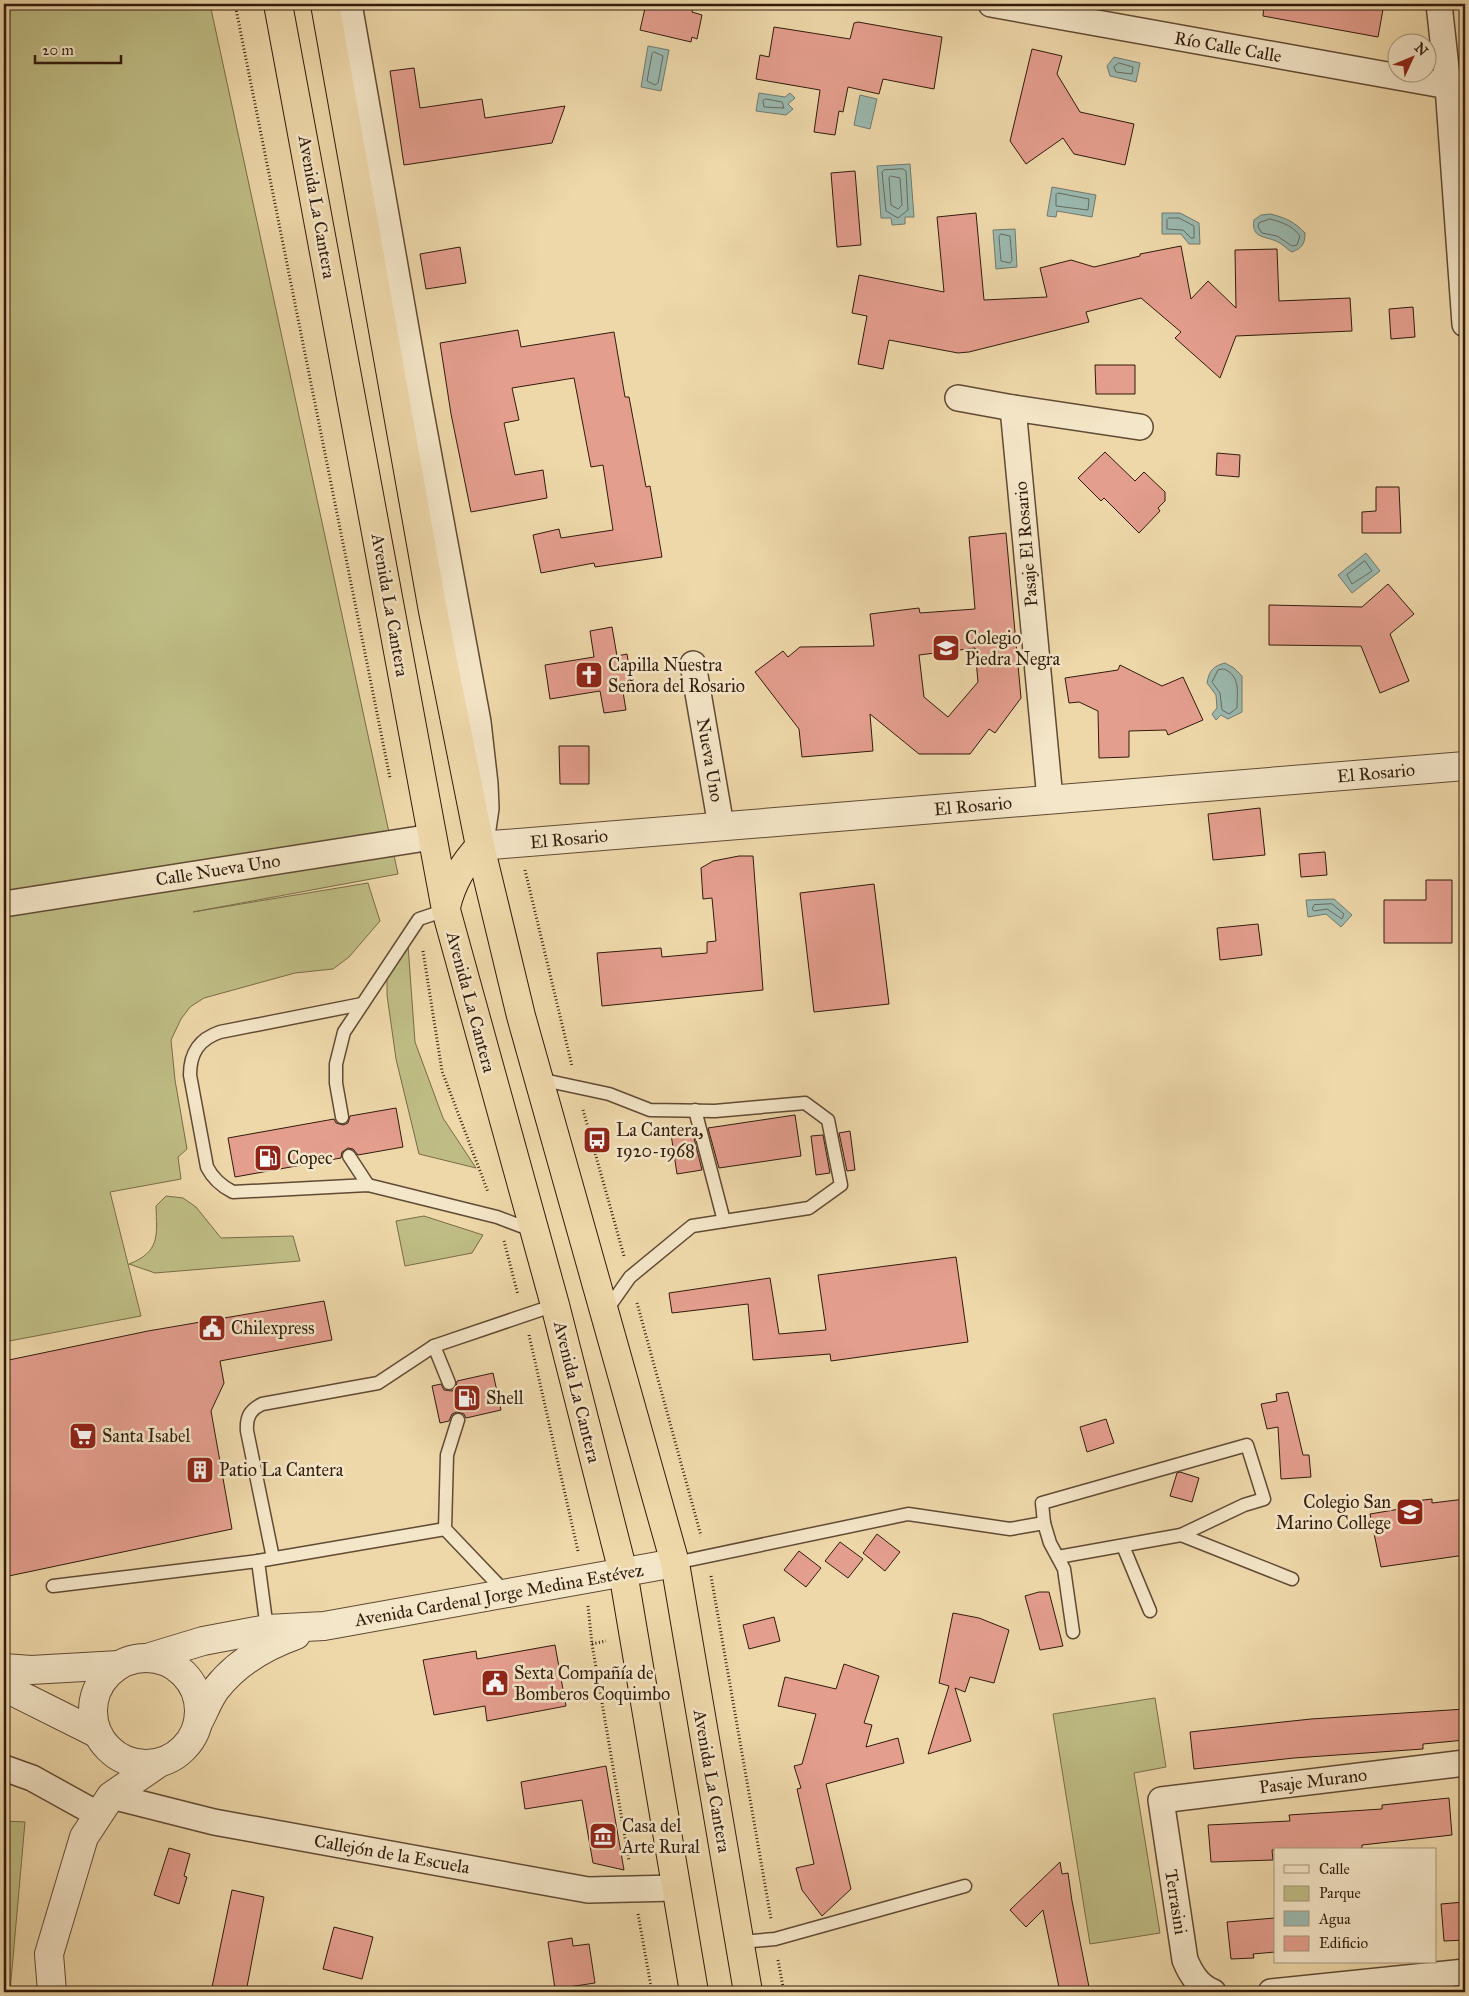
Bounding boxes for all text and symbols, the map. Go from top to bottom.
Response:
street label: Río Calle Calle [1173,27,1283,67]
scale bar [35,32,121,64]
north arrow [1386,32,1436,82]
text: N [1411,39,1431,60]
text: 20 m [42,41,74,59]
street label: Avenida La Cantera [293,133,340,281]
street label: Pasaje El Rosario [1010,480,1042,608]
street label: Avenida La Cantera [366,531,413,679]
place label: Colegio Piedra Negra [965,627,1061,671]
school or university icon: Colegio Piedra Negra [931,633,961,663]
place label: Capilla Nuestra Señora del Rosario [608,654,745,697]
church icon: Capilla Nuestra Señora del Rosario [574,660,604,690]
street label: Nueva Uno [692,716,728,804]
street label: El Rosario [1336,759,1416,787]
street label: El Rosario [933,792,1013,820]
street label: El Rosario [529,825,609,853]
street label: Calle Nueva Uno [154,849,282,891]
street label: Avenida La Cantera [441,928,500,1075]
place label: La Cantera, 1920-1968 [616,1119,704,1162]
bus stop icon: La Cantera, 1920-1968 [582,1125,612,1155]
fuel station icon: Copec [253,1143,283,1173]
place label: Copec [287,1147,333,1169]
public building icon: Chilexpress [197,1313,227,1343]
place label: Chilexpress [231,1317,315,1339]
street label: Avenida La Cantera [549,1318,605,1465]
fuel station icon: Shell [452,1383,482,1413]
place label: Shell [486,1387,524,1409]
supermarket icon: Santa Isabel [68,1421,98,1451]
place label: Santa Isabel [102,1425,190,1447]
building icon: Patio La Cantera [185,1455,215,1485]
place label: Patio La Cantera [219,1459,344,1481]
place label: Colegio San Marino College [1276,1491,1391,1535]
school or university icon: Colegio San Marino College [1395,1497,1425,1527]
street label: Avenida Cardenal Jorge Medina Estévez [352,1559,645,1632]
place label: Sexta Compañía de Bomberos Coquimbo [514,1662,670,1706]
public building icon: Sexta Compañía de Bomberos Coquimbo [480,1668,510,1698]
street label: Avenida La Cantera [688,1707,735,1855]
street label: Pasaje Murano [1258,1763,1368,1799]
place label: Casa del Arte Rural [621,1815,700,1858]
museum icon: Casa del Arte Rural [588,1821,618,1851]
street label: Callejón de la Escuela [312,1829,472,1879]
legend [1274,1848,1436,1964]
text: Calle [1319,1860,1350,1878]
street label: Terrasini [1160,1868,1192,1936]
text: Parque [1319,1884,1361,1903]
text: Agua [1318,1910,1351,1928]
text: Edificio [1319,1934,1368,1952]

